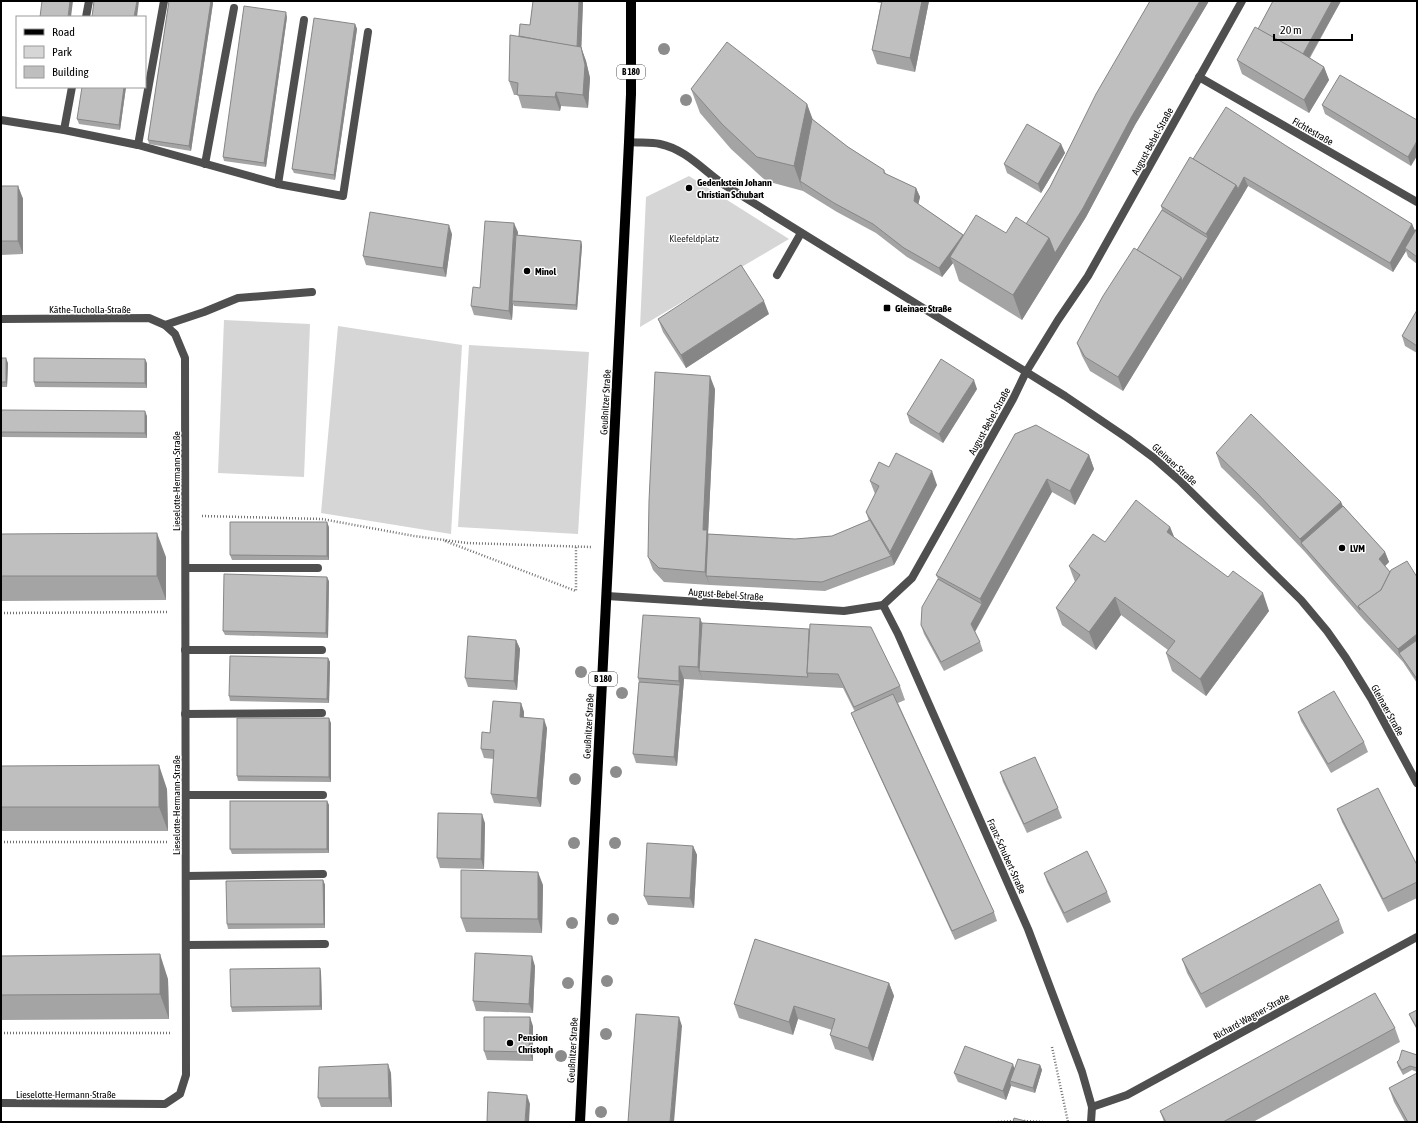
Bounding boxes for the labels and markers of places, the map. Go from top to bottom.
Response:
place label: Gedenkstein Johann Christian Schubart [697,177,772,200]
marker: Gedenkstein Johann Christian Schubart [684,183,694,193]
marker: Minol [522,266,532,276]
place label: Minol [535,266,557,277]
marker: Gleinaer Straße [882,303,892,313]
place label: Gleinaer Straße [895,303,952,314]
marker: LVM [1337,543,1347,553]
place label: LVM [1350,543,1365,554]
place label: Pension Christoph [518,1032,553,1055]
marker: Pension Christoph [505,1038,515,1048]

